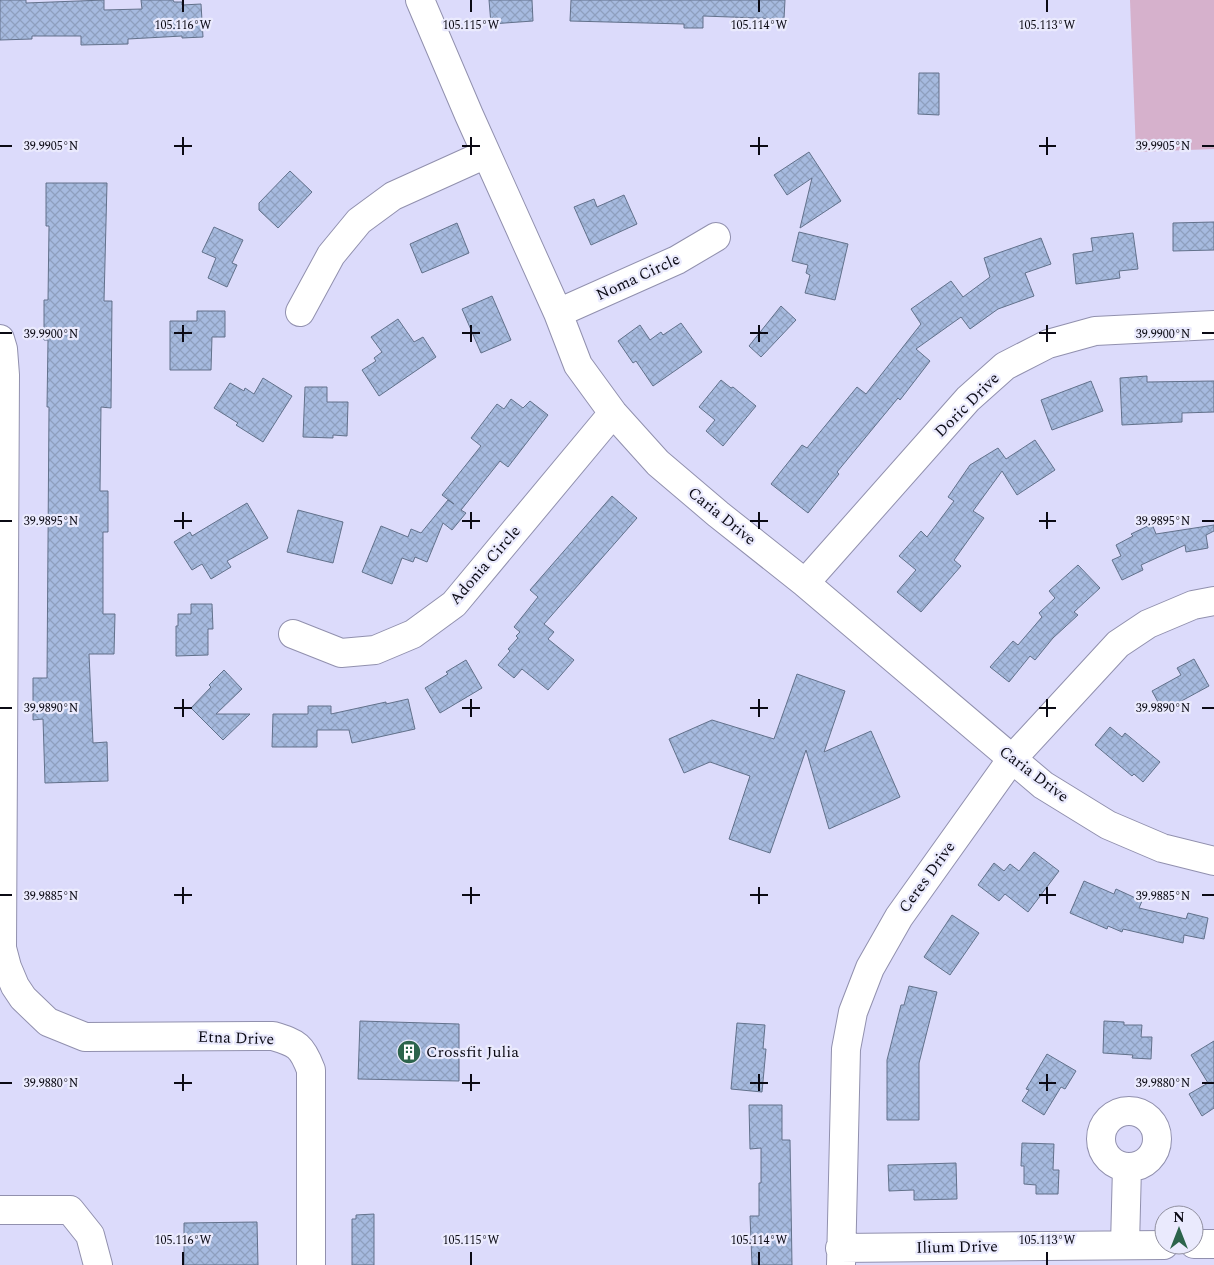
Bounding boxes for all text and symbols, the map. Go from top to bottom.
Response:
text: 105.116°W [155,16,212,35]
text: 105.115°W [443,16,500,35]
text: 105.114°W [731,16,788,35]
text: 105.113°W [1019,16,1076,35]
text: 39.9905°N [24,137,78,156]
text: 39.9905°N [1136,137,1190,156]
street label: Noma Circle [592,247,684,307]
text: 39.9900°N [24,325,78,344]
text: 39.9900°N [1136,325,1190,344]
street label: Doric Drive [929,367,1005,443]
street label: Caria Drive [683,481,761,551]
text: 39.9895°N [24,512,78,531]
text: 39.9895°N [1136,512,1190,531]
street label: Adonia Circle [444,520,526,610]
text: 39.9890°N [24,699,78,718]
text: 39.9890°N [1136,699,1190,718]
street label: Caria Drive [994,740,1074,808]
street label: Ceres Drive [893,836,961,918]
text: 39.9885°N [24,887,78,906]
text: 39.9885°N [1136,887,1190,906]
street label: Etna Drive [197,1025,275,1051]
building icon: Crossfit Julia [396,1039,422,1065]
place label: Crossfit Julia [426,1040,519,1064]
text: 39.9880°N [24,1074,78,1093]
text: 39.9880°N [1136,1074,1190,1093]
north arrow [1154,1205,1204,1255]
text: N [1173,1207,1185,1228]
text: 105.116°W [155,1231,212,1250]
text: 105.115°W [443,1231,500,1250]
text: 105.114°W [731,1231,788,1250]
text: 105.113°W [1019,1231,1076,1250]
street label: Ilium Drive [916,1234,998,1260]

